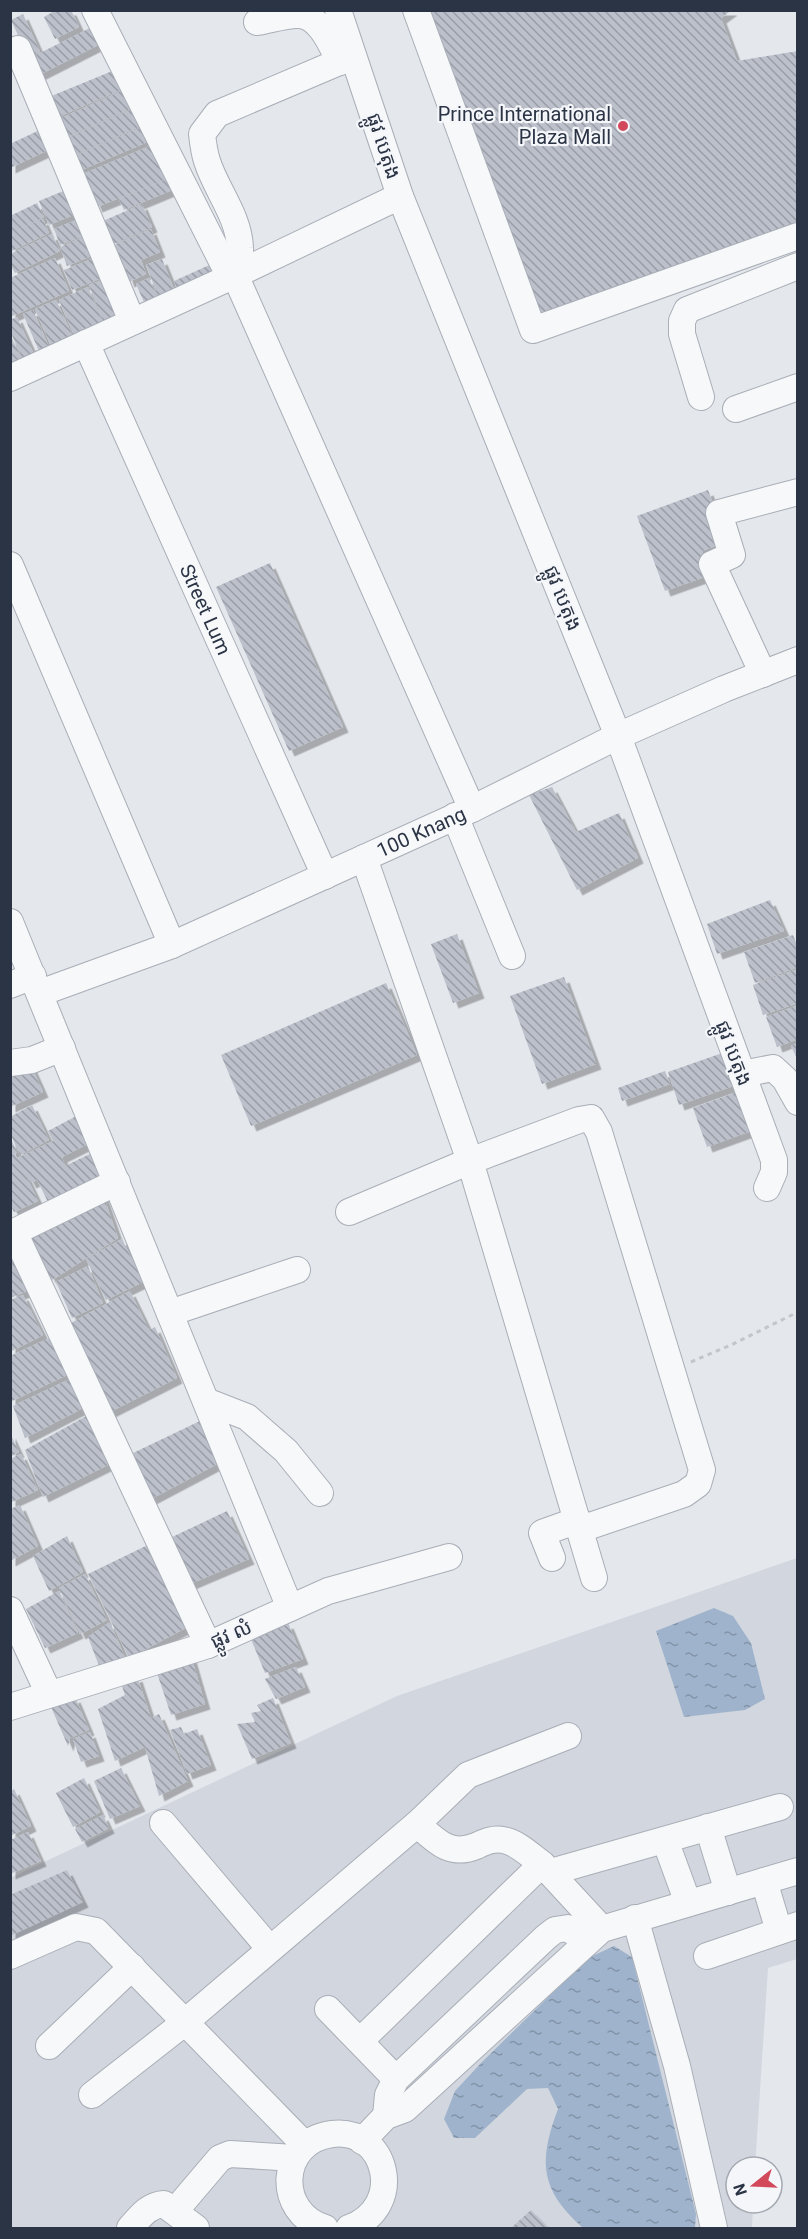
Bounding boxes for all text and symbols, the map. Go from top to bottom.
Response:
place label: Prince International Plaza Mall [438,102,611,149]
street label: ផ្លូវ បេតុង [355,110,406,184]
marker: Prince International Plaza Mall [616,119,630,133]
street label: Street Lum [175,560,236,658]
street label: ផ្លូវ បេតុង [533,562,587,637]
street label: 100 Knang [373,801,469,863]
street label: ផ្លូវ បេតុង [704,1017,757,1092]
street label: ផ្លូវ លំ [207,1615,258,1660]
north arrow [724,2155,784,2215]
text: N [729,2181,751,2198]

